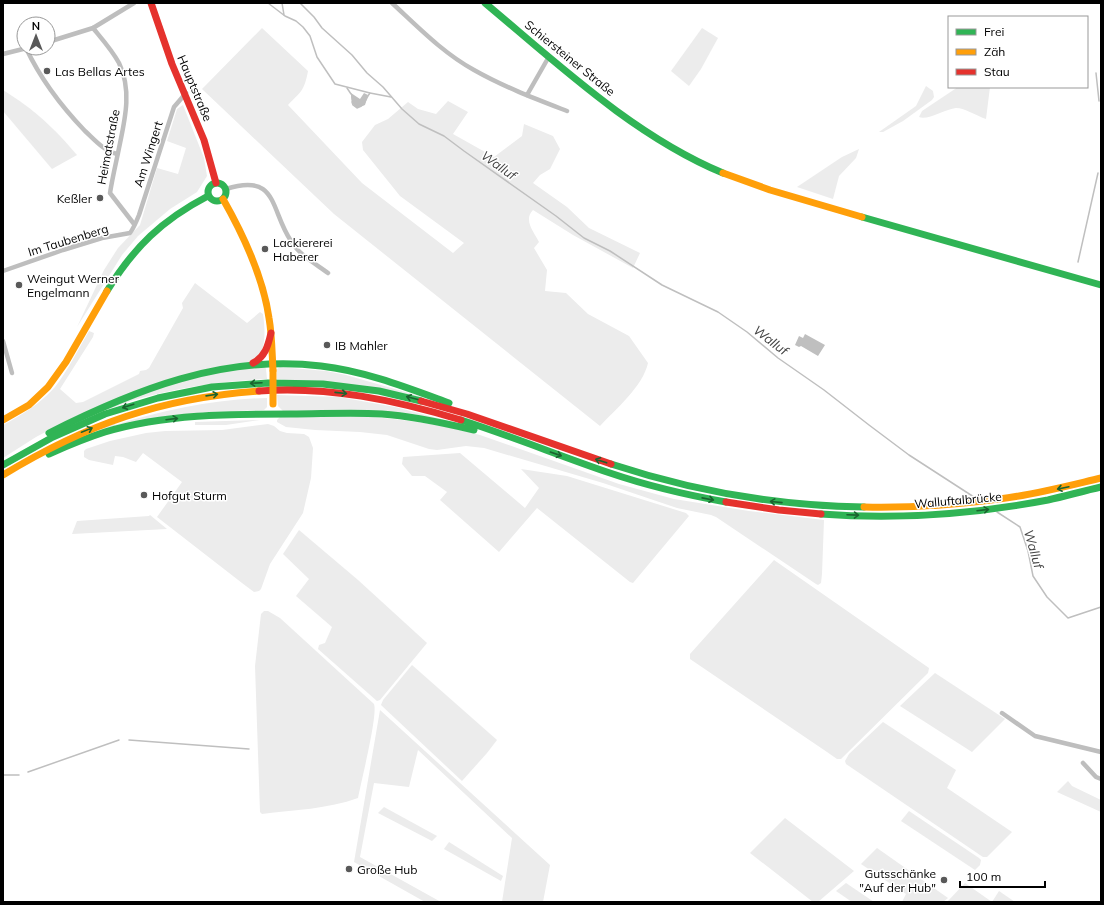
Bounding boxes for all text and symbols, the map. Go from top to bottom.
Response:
north arrow [16,16,56,56]
legend [948,16,1088,88]
street label: Schiersteiner Straße [522,17,618,99]
text: N [32,19,40,33]
text: Frei [984,24,1004,39]
text: Zäh [984,44,1005,59]
street label: Hauptstraße [174,53,216,123]
place label: Las Bellas Artes [55,64,145,79]
text: Stau [984,64,1010,79]
marker: Las Bellas Artes [42,66,52,76]
street label: Heimatstraße [93,108,123,186]
street label: Am Wingert [130,119,166,189]
water label: Walluf [478,147,521,184]
place label: Keßler [57,191,93,206]
marker: Keßler [95,193,105,203]
street label: Im Taubenberg [26,221,110,259]
place label: Lackiererei Haberer [273,235,333,264]
marker: Lackiererei Haberer [260,244,270,254]
place label: Weingut Werner Engelmann [27,271,120,300]
marker: Weingut Werner Engelmann [14,280,24,290]
water label: Walluf [750,322,793,359]
place label: IB Mahler [335,338,388,353]
marker: IB Mahler [322,340,332,350]
one-way arrow [250,379,263,386]
one-way arrow [334,389,347,397]
one-way arrow [205,391,218,399]
one-way arrow [406,394,419,401]
one-way arrow [122,403,135,410]
one-way arrow [165,415,178,422]
one-way arrow [80,426,92,433]
one-way arrow [549,451,562,458]
one-way arrow [595,457,608,464]
one-way arrow [1057,484,1070,492]
place label: Hofgut Sturm [152,488,227,503]
street label: Walluftalbrücke [914,489,1002,511]
marker: Hofgut Sturm [139,490,149,500]
one-way arrow [701,495,714,503]
one-way arrow [770,498,783,505]
one-way arrow [976,506,989,514]
one-way arrow [846,512,859,519]
water label: Walluf [1021,528,1048,572]
place label: Große Hub [357,862,418,877]
scale bar [960,863,1045,889]
marker: Große Hub [344,864,354,874]
place label: Gutsschänke "Auf der Hub" [859,866,936,895]
text: 100 m [966,869,1001,884]
marker: Gutsschänke "Auf der Hub" [939,875,949,885]

